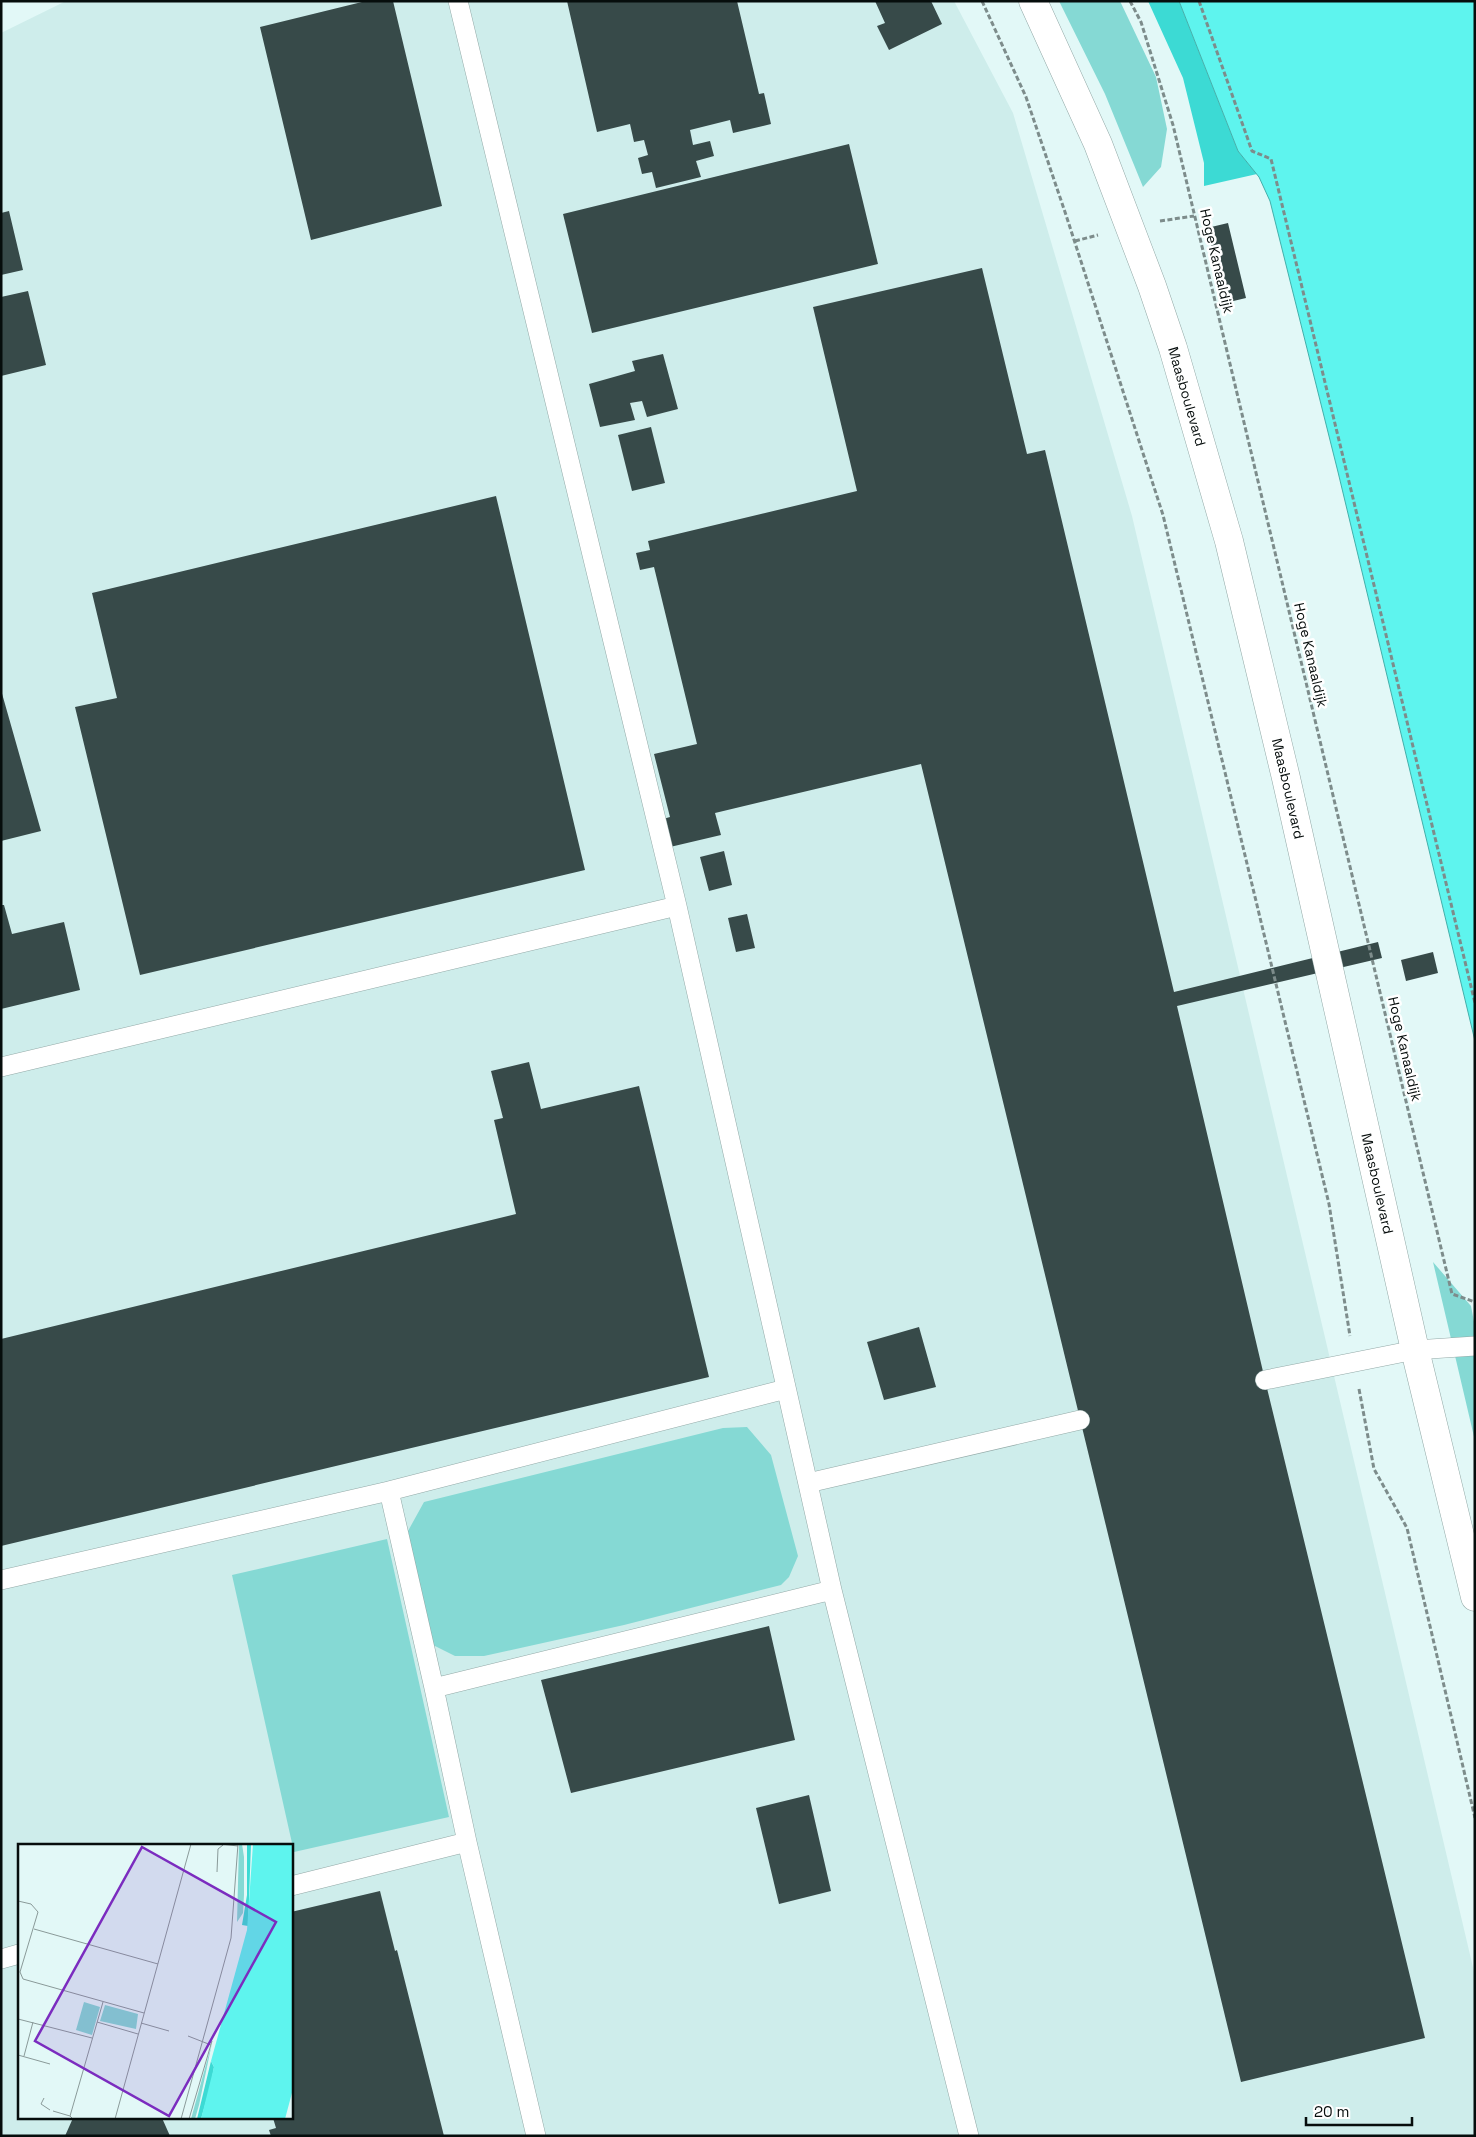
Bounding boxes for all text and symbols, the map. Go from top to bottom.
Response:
street label: Hoge Kanaaldijk [1196,207,1238,316]
street label: Maasboulevard [1164,345,1210,448]
street label: Hoge Kanaaldijk [1290,601,1332,710]
street label: Maasboulevard [1268,736,1308,841]
street label: Hoge Kanaaldijk [1384,995,1426,1104]
street label: Maasboulevard [1357,1132,1398,1236]
inset map [18,1844,292,2120]
scale bar [1306,2094,1412,2126]
text: 20 m [1314,2102,1349,2121]

